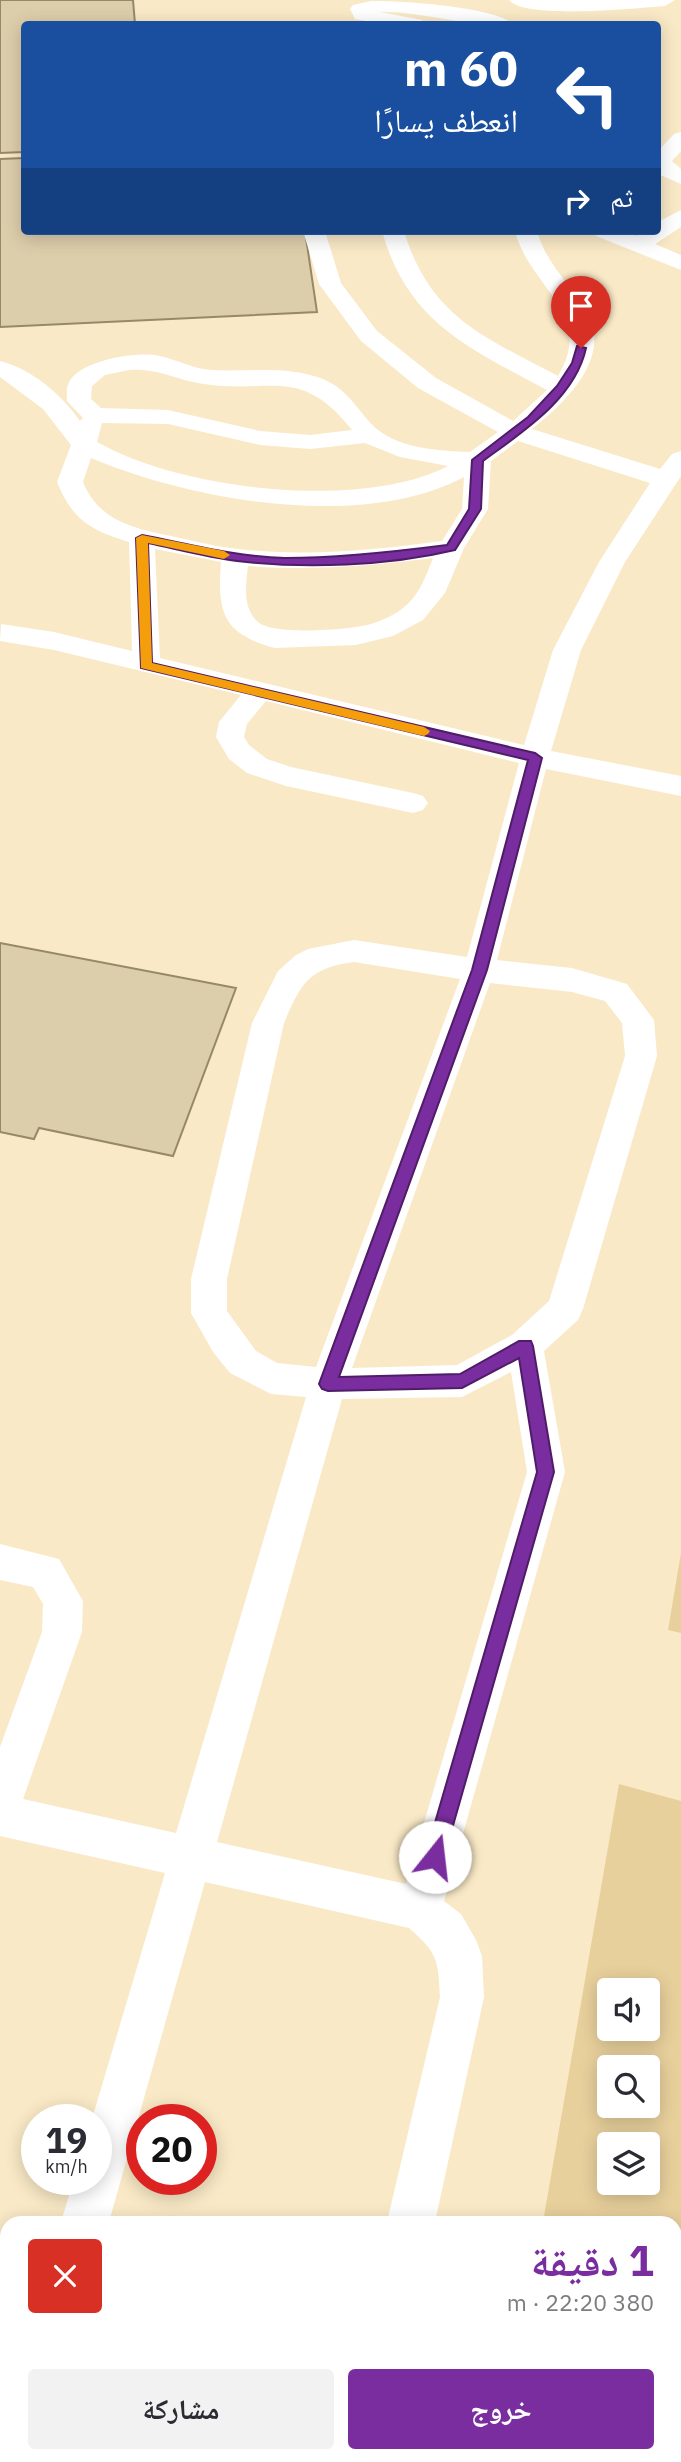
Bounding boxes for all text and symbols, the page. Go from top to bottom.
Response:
text: 60 m [404,36,518,99]
icon: left [542,49,633,140]
text: انعطف يسارًا [374,99,518,141]
text: ثم [610,180,633,214]
icon: right [558,182,596,220]
pin [551,276,611,348]
icon: arrive [562,287,600,325]
position arrow [398,1820,472,1894]
map controls [597,1978,660,2195]
button: sound [597,1978,660,2041]
button: search [597,2055,660,2118]
speed limit sign: 20 [126,2104,217,2195]
text: 19 [45,2117,88,2163]
button: layers [597,2132,660,2195]
text: km/h [45,2155,88,2178]
text: 1 دقيقة [531,2233,654,2288]
button: close [28,2239,102,2313]
text: 380 m · 22:20 [507,2287,654,2317]
button: مشاركة [28,2369,334,2449]
button: خروج [348,2369,654,2449]

